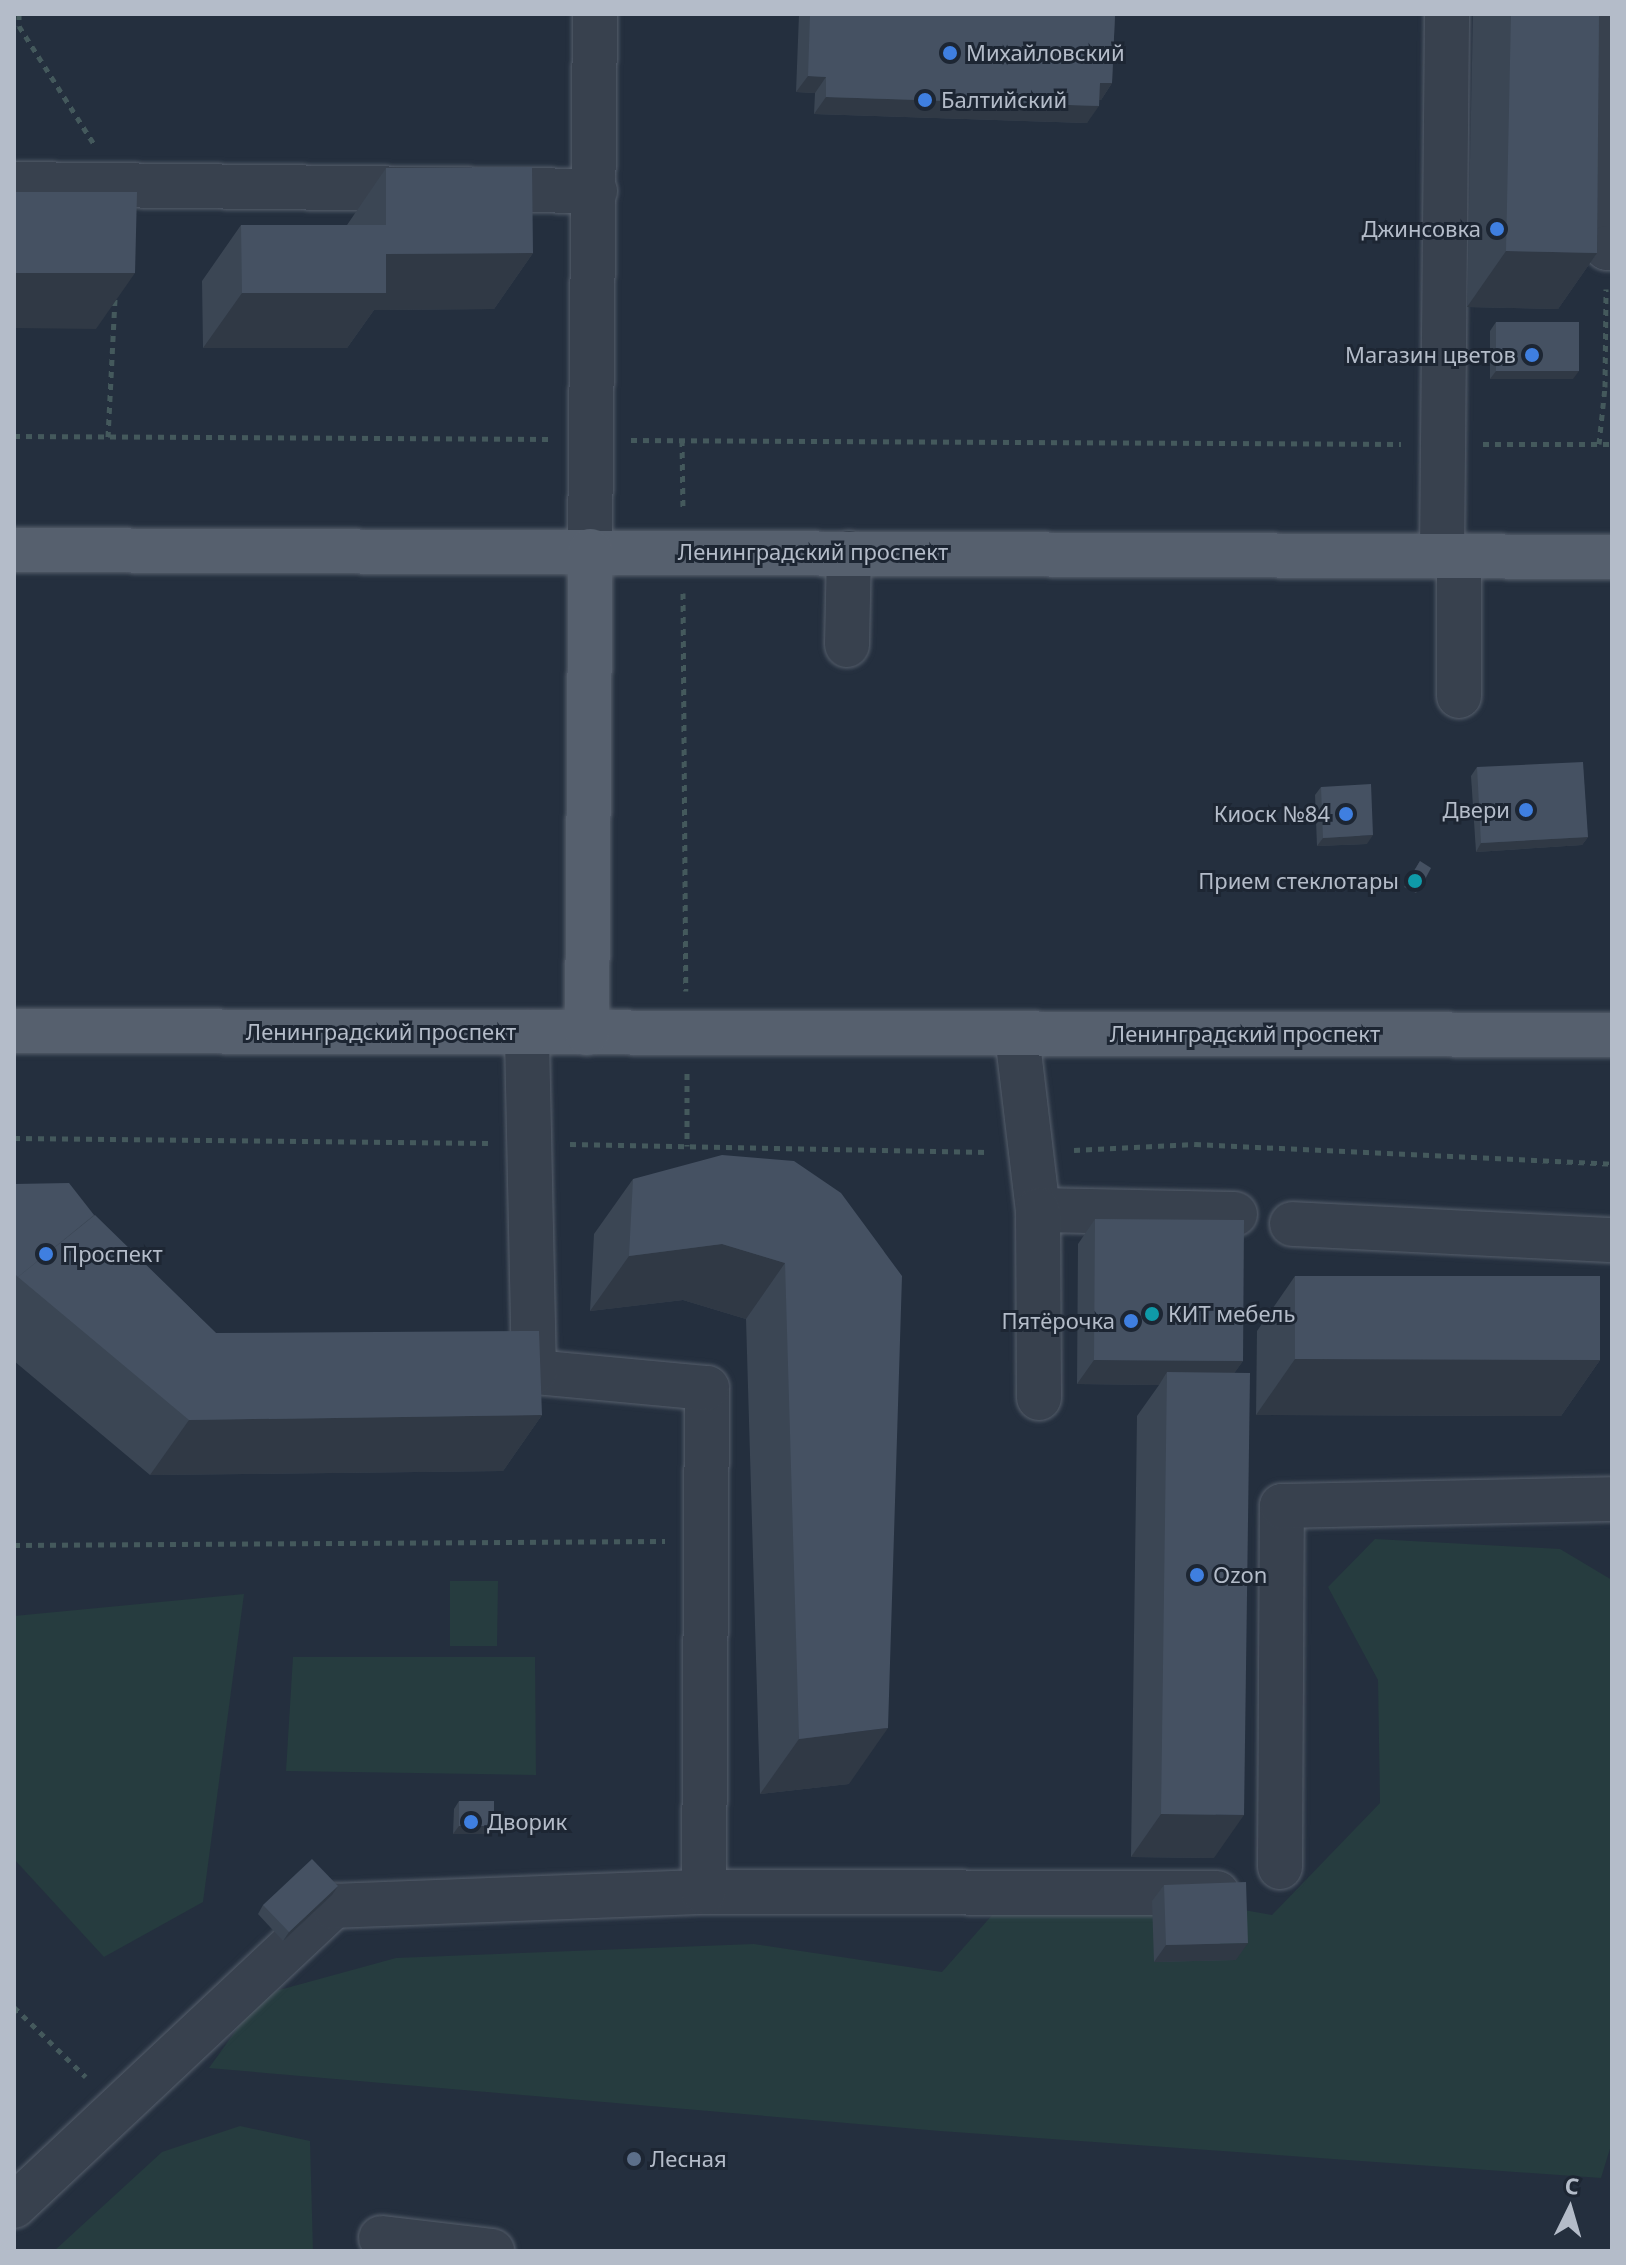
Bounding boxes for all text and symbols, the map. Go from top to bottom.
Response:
place label: Михайловский [966,40,1125,66]
marker: Михайловский [941,44,959,62]
place label: Балтийский [941,87,1067,113]
marker: Балтийский [916,91,934,109]
place label: Джинсовка [1362,216,1481,242]
marker: Джинсовка [1488,220,1506,238]
place label: Магазин цветов [1345,342,1516,368]
marker: Магазин цветов [1523,346,1541,364]
street label: Ленинградский проспект [678,539,948,565]
place label: Двери [1442,797,1510,823]
place label: Киоск №84 [1214,801,1330,827]
marker: Двери [1517,801,1535,819]
marker: Киоск №84 [1337,805,1355,823]
place label: Прием стеклотары [1198,868,1399,894]
marker: Прием стеклотары [1406,872,1424,890]
street label: Ленинградский проспект [246,1019,516,1045]
street label: Ленинградский проспект [1110,1021,1380,1047]
place label: Проспект [62,1241,163,1267]
marker: Проспект [37,1245,55,1263]
place label: КИТ мебель [1168,1301,1296,1327]
marker: КИТ мебель [1143,1305,1161,1323]
place label: Пятёрочка [1001,1308,1115,1334]
marker: Пятёрочка [1122,1312,1140,1330]
place label: Ozon [1213,1562,1267,1588]
marker: Ozon [1188,1566,1206,1584]
place label: Дворик [487,1809,567,1835]
marker: Дворик [462,1813,480,1831]
place label: Лесная [650,2146,727,2172]
marker: Лесная [625,2150,643,2168]
north arrow [1530,2169,1610,2249]
text: С [1564,2170,1580,2201]

